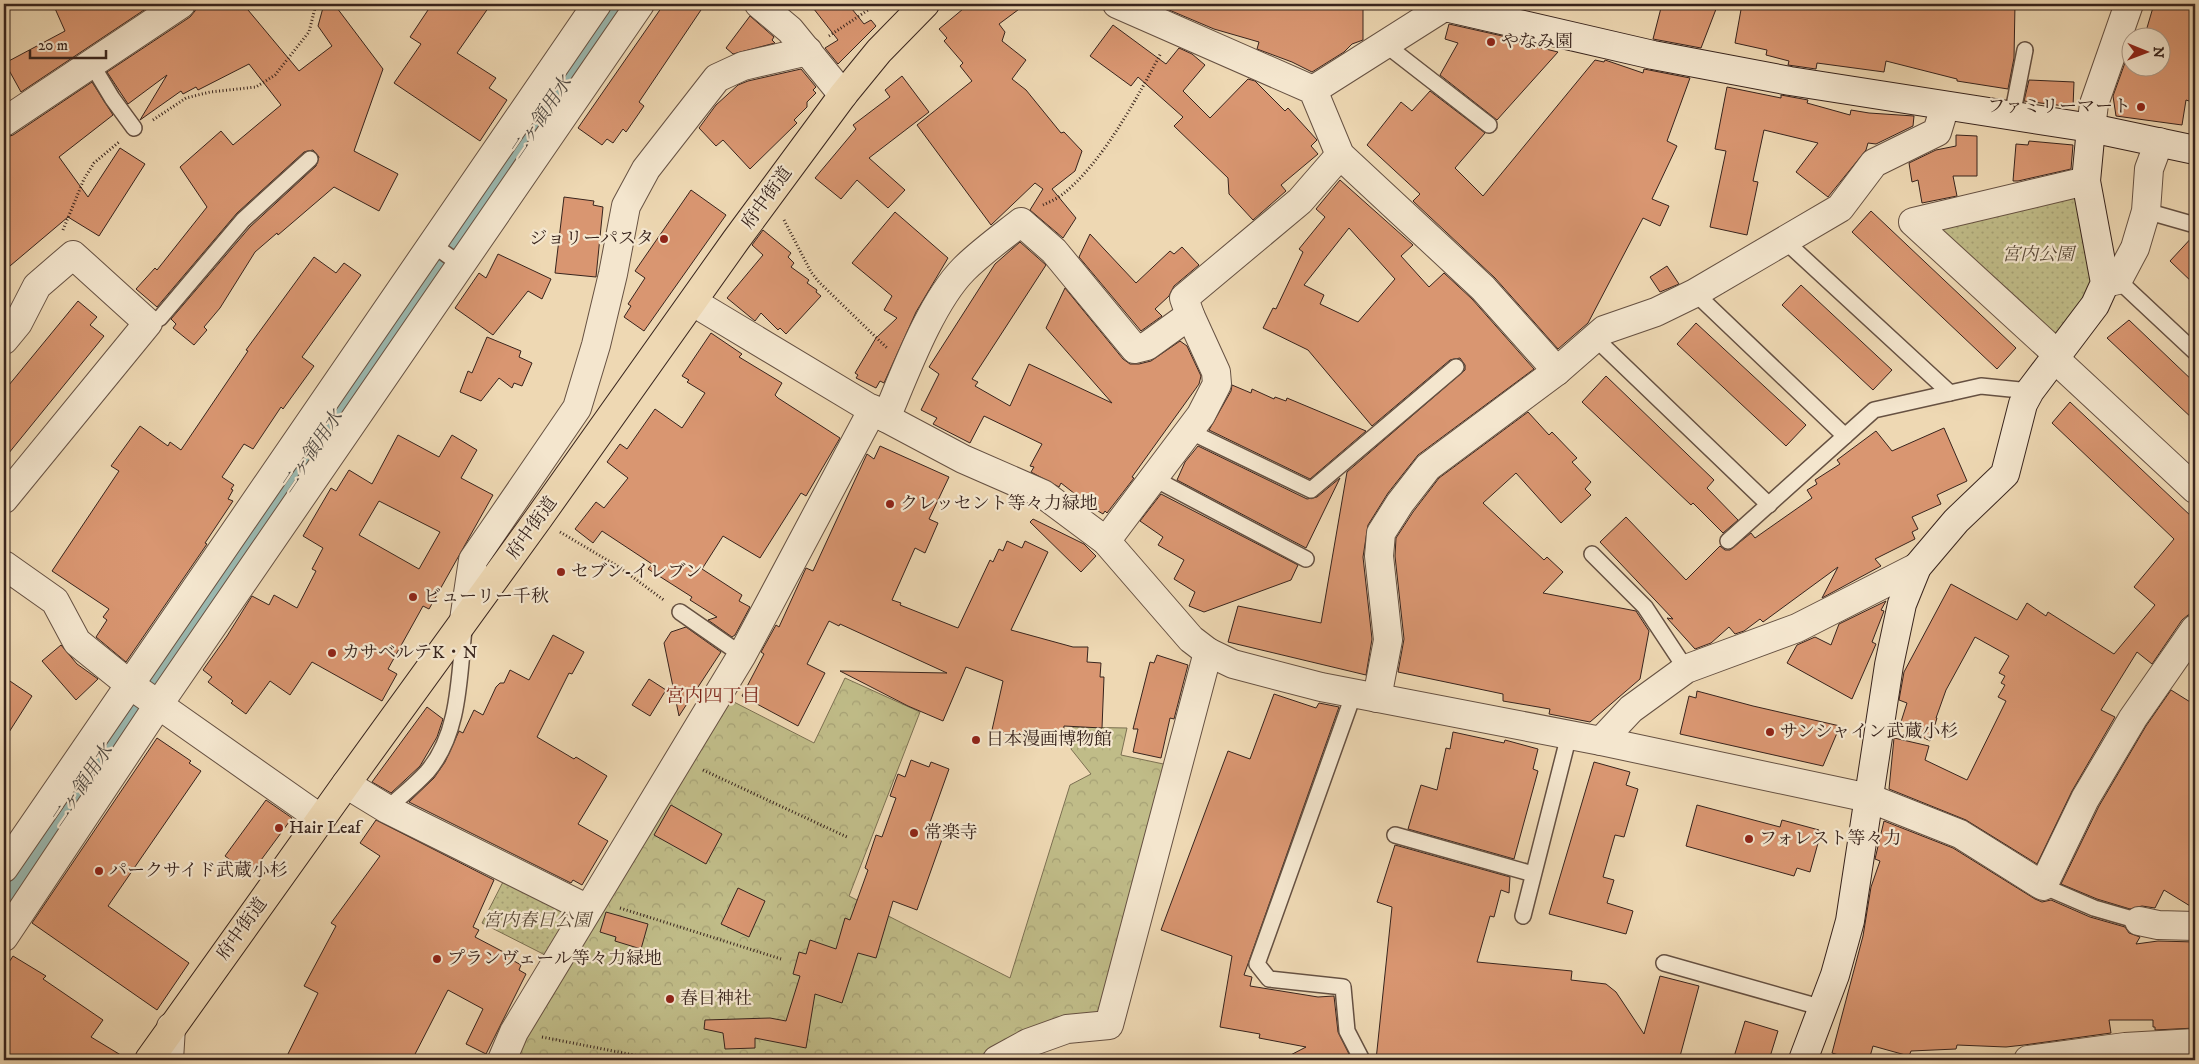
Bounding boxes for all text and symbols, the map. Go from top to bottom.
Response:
scale bar [30,28,106,60]
north arrow [2122,28,2172,78]
place label: やなみ園 [1501,31,1573,53]
text: 20 m [38,36,68,55]
marker: やなみ園 [1485,36,1497,48]
text: N [2149,46,2167,59]
water label: 二ヶ領用水 [505,71,578,164]
place label: ファミリーマート [1987,96,2131,118]
marker: ファミリーマート [2135,101,2147,113]
street label: 府中街道 [737,162,797,234]
place label: ジョリーパスタ [529,228,654,250]
marker: ジョリーパスタ [658,233,670,245]
park label: 宮内公園 [2002,244,2077,266]
water label: 二ヶ領用水 [276,405,349,498]
street label: 府中街道 [502,492,562,564]
place label: クレッセント等々力緑地 [900,493,1098,515]
marker: クレッセント等々力緑地 [884,498,896,510]
place label: セブン-イレブン [571,561,703,583]
marker: セブン-イレブン [555,566,567,578]
place label: ビューリー千秋 [423,586,549,608]
marker: ビューリー千秋 [407,591,419,603]
place label: カサベルテK・N [342,642,478,664]
marker: カサベルテK・N [326,647,338,659]
district label: 宮内四丁目 [665,685,761,708]
place label: サンシャイン武蔵小杉 [1780,721,1958,743]
marker: サンシャイン武蔵小杉 [1764,726,1776,738]
place label: 日本漫画博物館 [986,729,1112,751]
marker: 日本漫画博物館 [970,734,982,746]
water label: 二ヶ領用水 [46,739,119,832]
place label: Hair Leaf [289,817,364,839]
marker: Hair Leaf [273,822,285,834]
place label: 常楽寺 [924,822,978,844]
marker: 常楽寺 [908,827,920,839]
place label: フォレスト等々力 [1759,828,1902,850]
marker: フォレスト等々力 [1743,833,1755,845]
place label: パークサイド武蔵小杉 [109,860,288,882]
marker: パークサイド武蔵小杉 [93,865,105,877]
street label: 府中街道 [212,893,272,965]
park label: 宮内春日公園 [483,910,594,932]
place label: プランヴェール等々力緑地 [447,948,662,970]
marker: プランヴェール等々力緑地 [431,953,443,965]
place label: 春日神社 [680,988,752,1010]
marker: 春日神社 [664,993,676,1005]

